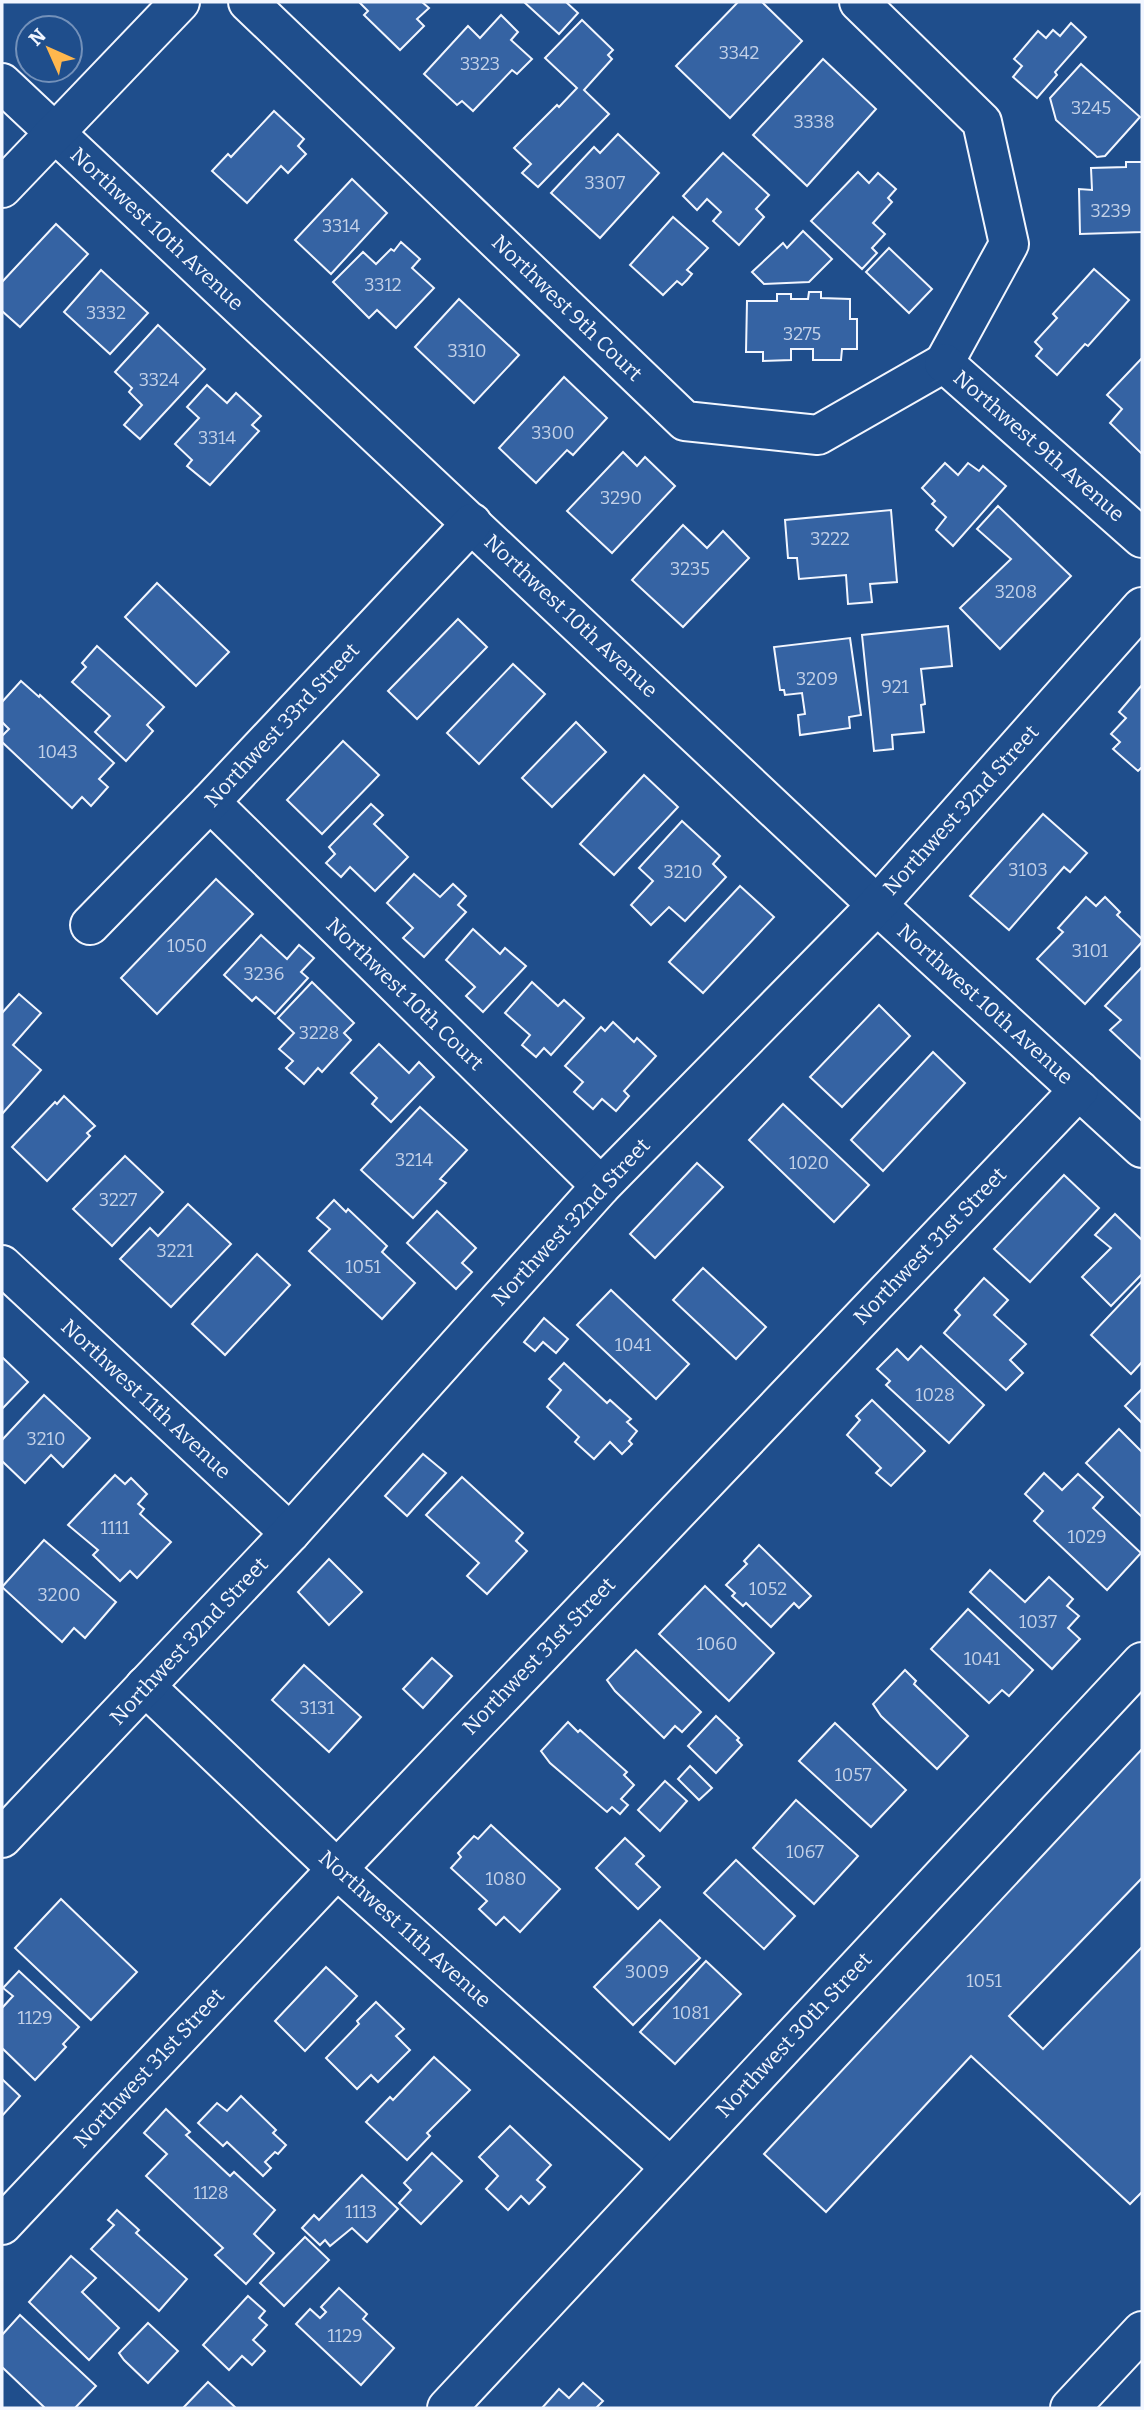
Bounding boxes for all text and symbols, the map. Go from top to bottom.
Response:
north arrow [14,14,84,84]
text: N [24,24,51,51]
house number: 3342 [719,42,759,64]
house number: 3323 [460,53,500,75]
house number: 3245 [1071,97,1111,119]
house number: 3338 [794,111,834,133]
street label: Northwest 10th Avenue [65,142,249,316]
house number: 3307 [585,172,625,194]
house number: 3239 [1091,200,1131,222]
house number: 3314 [322,215,360,237]
street label: Northwest 9th Court [486,229,648,387]
house number: 3312 [364,274,402,296]
house number: 3332 [86,302,126,324]
house number: 3275 [783,323,821,345]
house number: 3310 [447,340,487,362]
street label: Northwest 9th Avenue [948,365,1130,527]
house number: 3324 [139,369,180,391]
house number: 3300 [531,422,575,444]
house number: 3314 [198,427,236,449]
house number: 3290 [600,487,642,509]
house number: 3222 [810,528,850,550]
street label: Northwest 10th Avenue [479,529,663,703]
house number: 3235 [670,558,710,580]
house number: 3208 [995,581,1037,603]
street label: Northwest 33rd Street [199,637,365,813]
house number: 3209 [796,668,838,690]
house number: 921 [881,676,910,698]
street label: Northwest 32nd Street [878,719,1045,900]
house number: 1043 [38,741,78,763]
house number: 3103 [1008,859,1048,881]
house number: 3210 [664,861,702,883]
street label: Northwest 10th Court [321,912,489,1076]
street label: Northwest 10th Avenue [892,918,1078,1090]
house number: 1050 [167,935,207,957]
house number: 3101 [1072,940,1109,962]
house number: 3236 [244,963,284,985]
house number: 3228 [299,1022,339,1044]
street label: Northwest 32nd Street [486,1132,656,1311]
house number: 3214 [395,1149,433,1171]
house number: 1020 [789,1152,829,1174]
street label: Northwest 31st Street [848,1162,1012,1330]
house number: 3227 [99,1189,137,1211]
house number: 3221 [156,1240,194,1262]
house number: 1051 [345,1256,381,1278]
street label: Northwest 11th Avenue [56,1314,236,1484]
house number: 1041 [615,1334,652,1356]
house number: 1028 [915,1384,955,1406]
house number: 3210 [27,1428,65,1450]
house number: 1111 [100,1517,130,1539]
house number: 1029 [1067,1526,1107,1548]
street label: Northwest 32nd Street [104,1551,274,1730]
street label: Northwest 31st Street [457,1572,621,1740]
house number: 1052 [749,1578,787,1600]
house number: 3200 [37,1584,81,1606]
house number: 1037 [1019,1611,1057,1633]
house number: 1060 [697,1633,737,1655]
house number: 1041 [964,1648,1001,1670]
house number: 3131 [299,1697,335,1719]
house number: 1057 [834,1764,872,1786]
house number: 1067 [786,1841,824,1863]
street label: Northwest 11th Avenue [313,1845,497,2013]
house number: 1080 [485,1868,527,1890]
street label: Northwest 30th Street [711,1947,878,2123]
house number: 3009 [625,1961,669,1983]
house number: 1051 [966,1970,1002,1992]
street label: Northwest 31st Street [68,1982,230,2153]
house number: 1081 [673,2002,710,2024]
house number: 1129 [18,2007,52,2029]
house number: 1128 [193,2182,229,2204]
house number: 1113 [345,2201,377,2223]
house number: 1129 [328,2325,362,2347]

